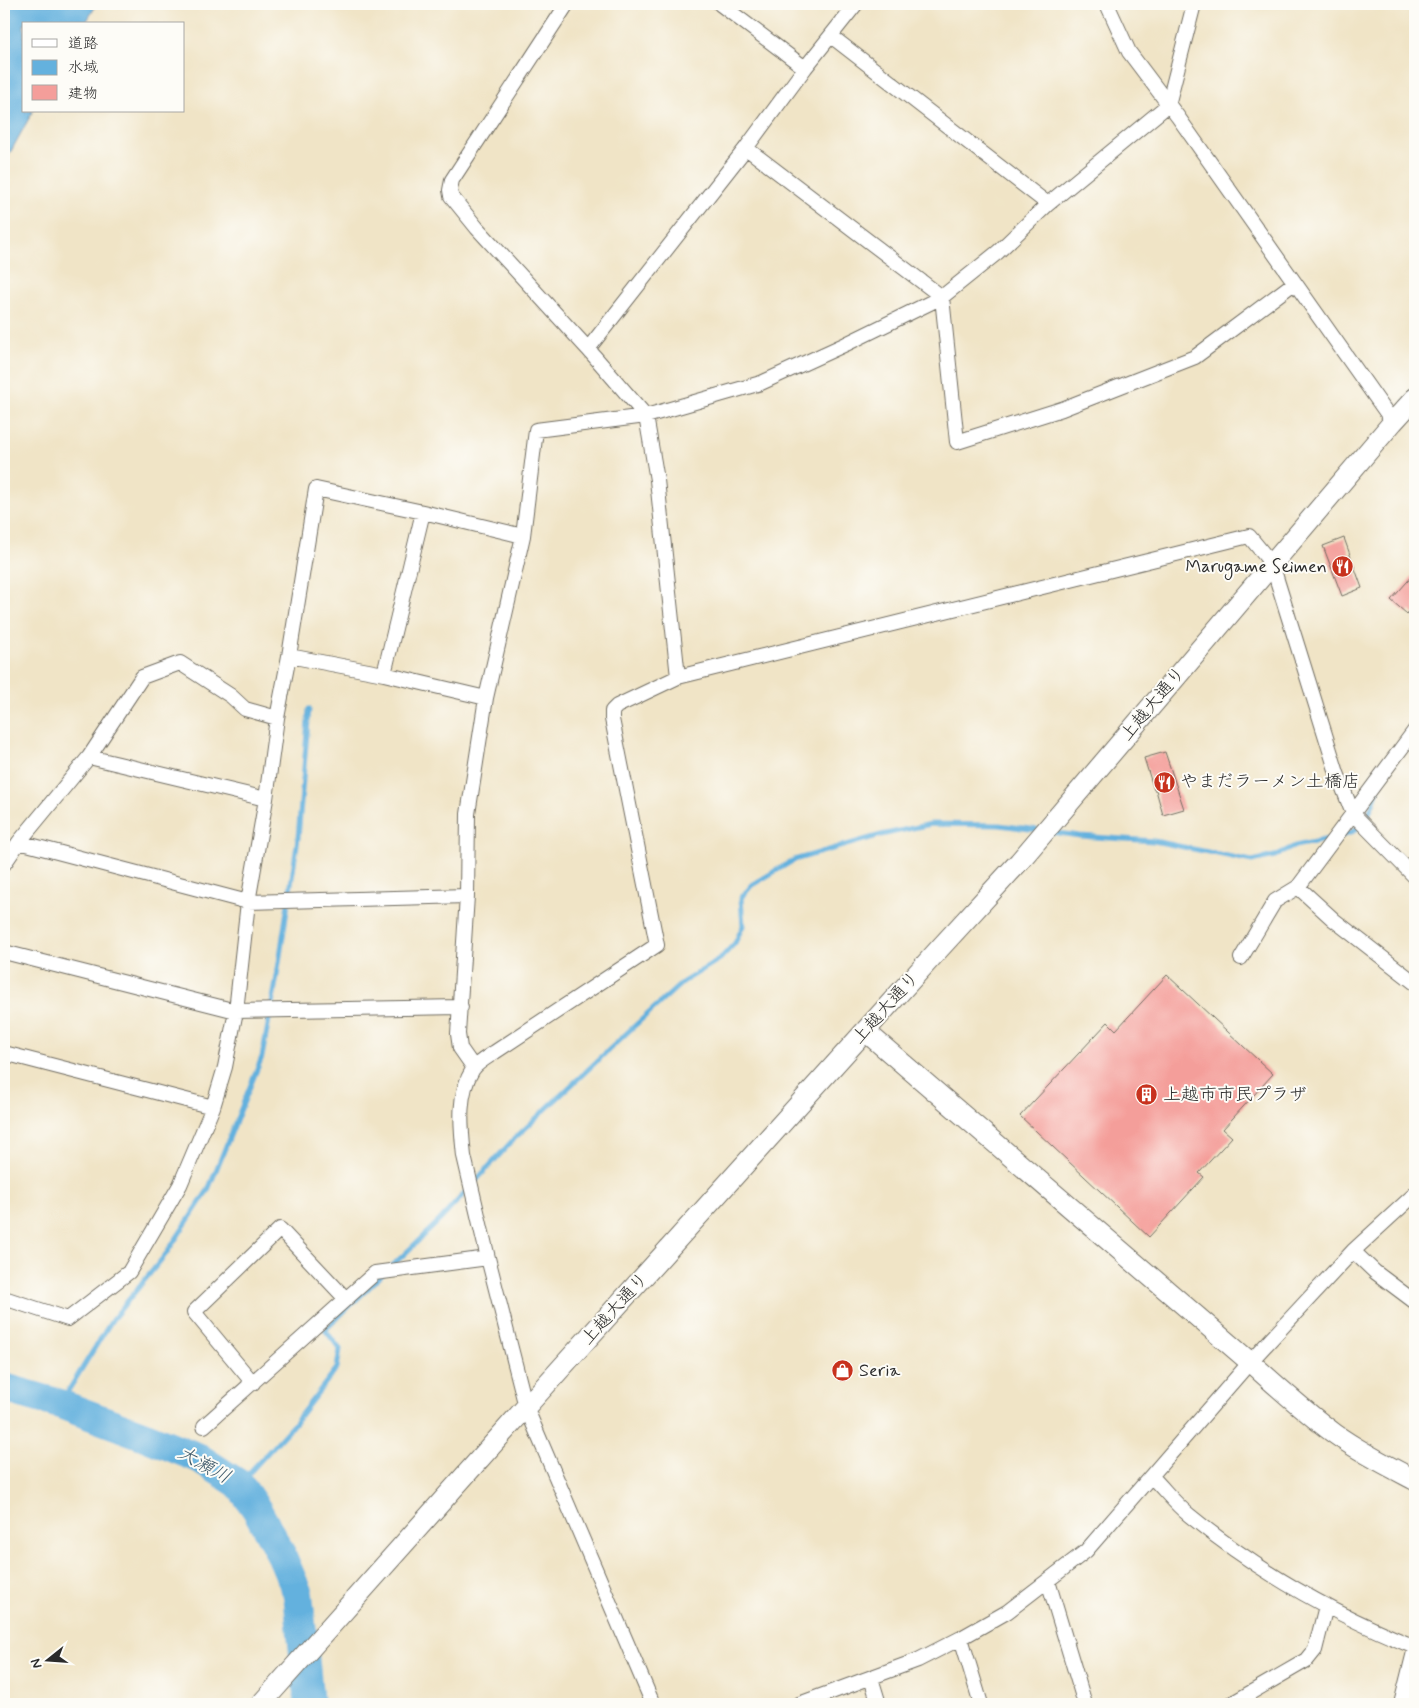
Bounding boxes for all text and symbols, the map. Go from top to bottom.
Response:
legend [22,22,185,112]
text: 道路 [68,34,98,54]
text: 水域 [68,58,98,78]
text: 建物 [68,84,98,104]
place label: Marugame Seimen [1186,555,1327,580]
restaurant icon: Marugame Seimen [1331,555,1355,579]
street label: 上越大通り [1115,662,1191,746]
restaurant icon: やまだラーメン土橋店 [1152,770,1176,794]
place label: やまだラーメン土橋店 [1180,770,1360,794]
street label: 上越大通り [847,967,925,1049]
building icon: 上越市市民プラザ [1135,1083,1159,1107]
place label: 上越市市民プラザ [1163,1083,1307,1107]
street label: 上越大通り [576,1268,654,1350]
shop icon: Seria [831,1359,855,1383]
place label: Seria [859,1359,900,1383]
water label: 大瀬川 [173,1440,235,1490]
north arrow [22,1636,72,1686]
text: N [27,1656,46,1671]

